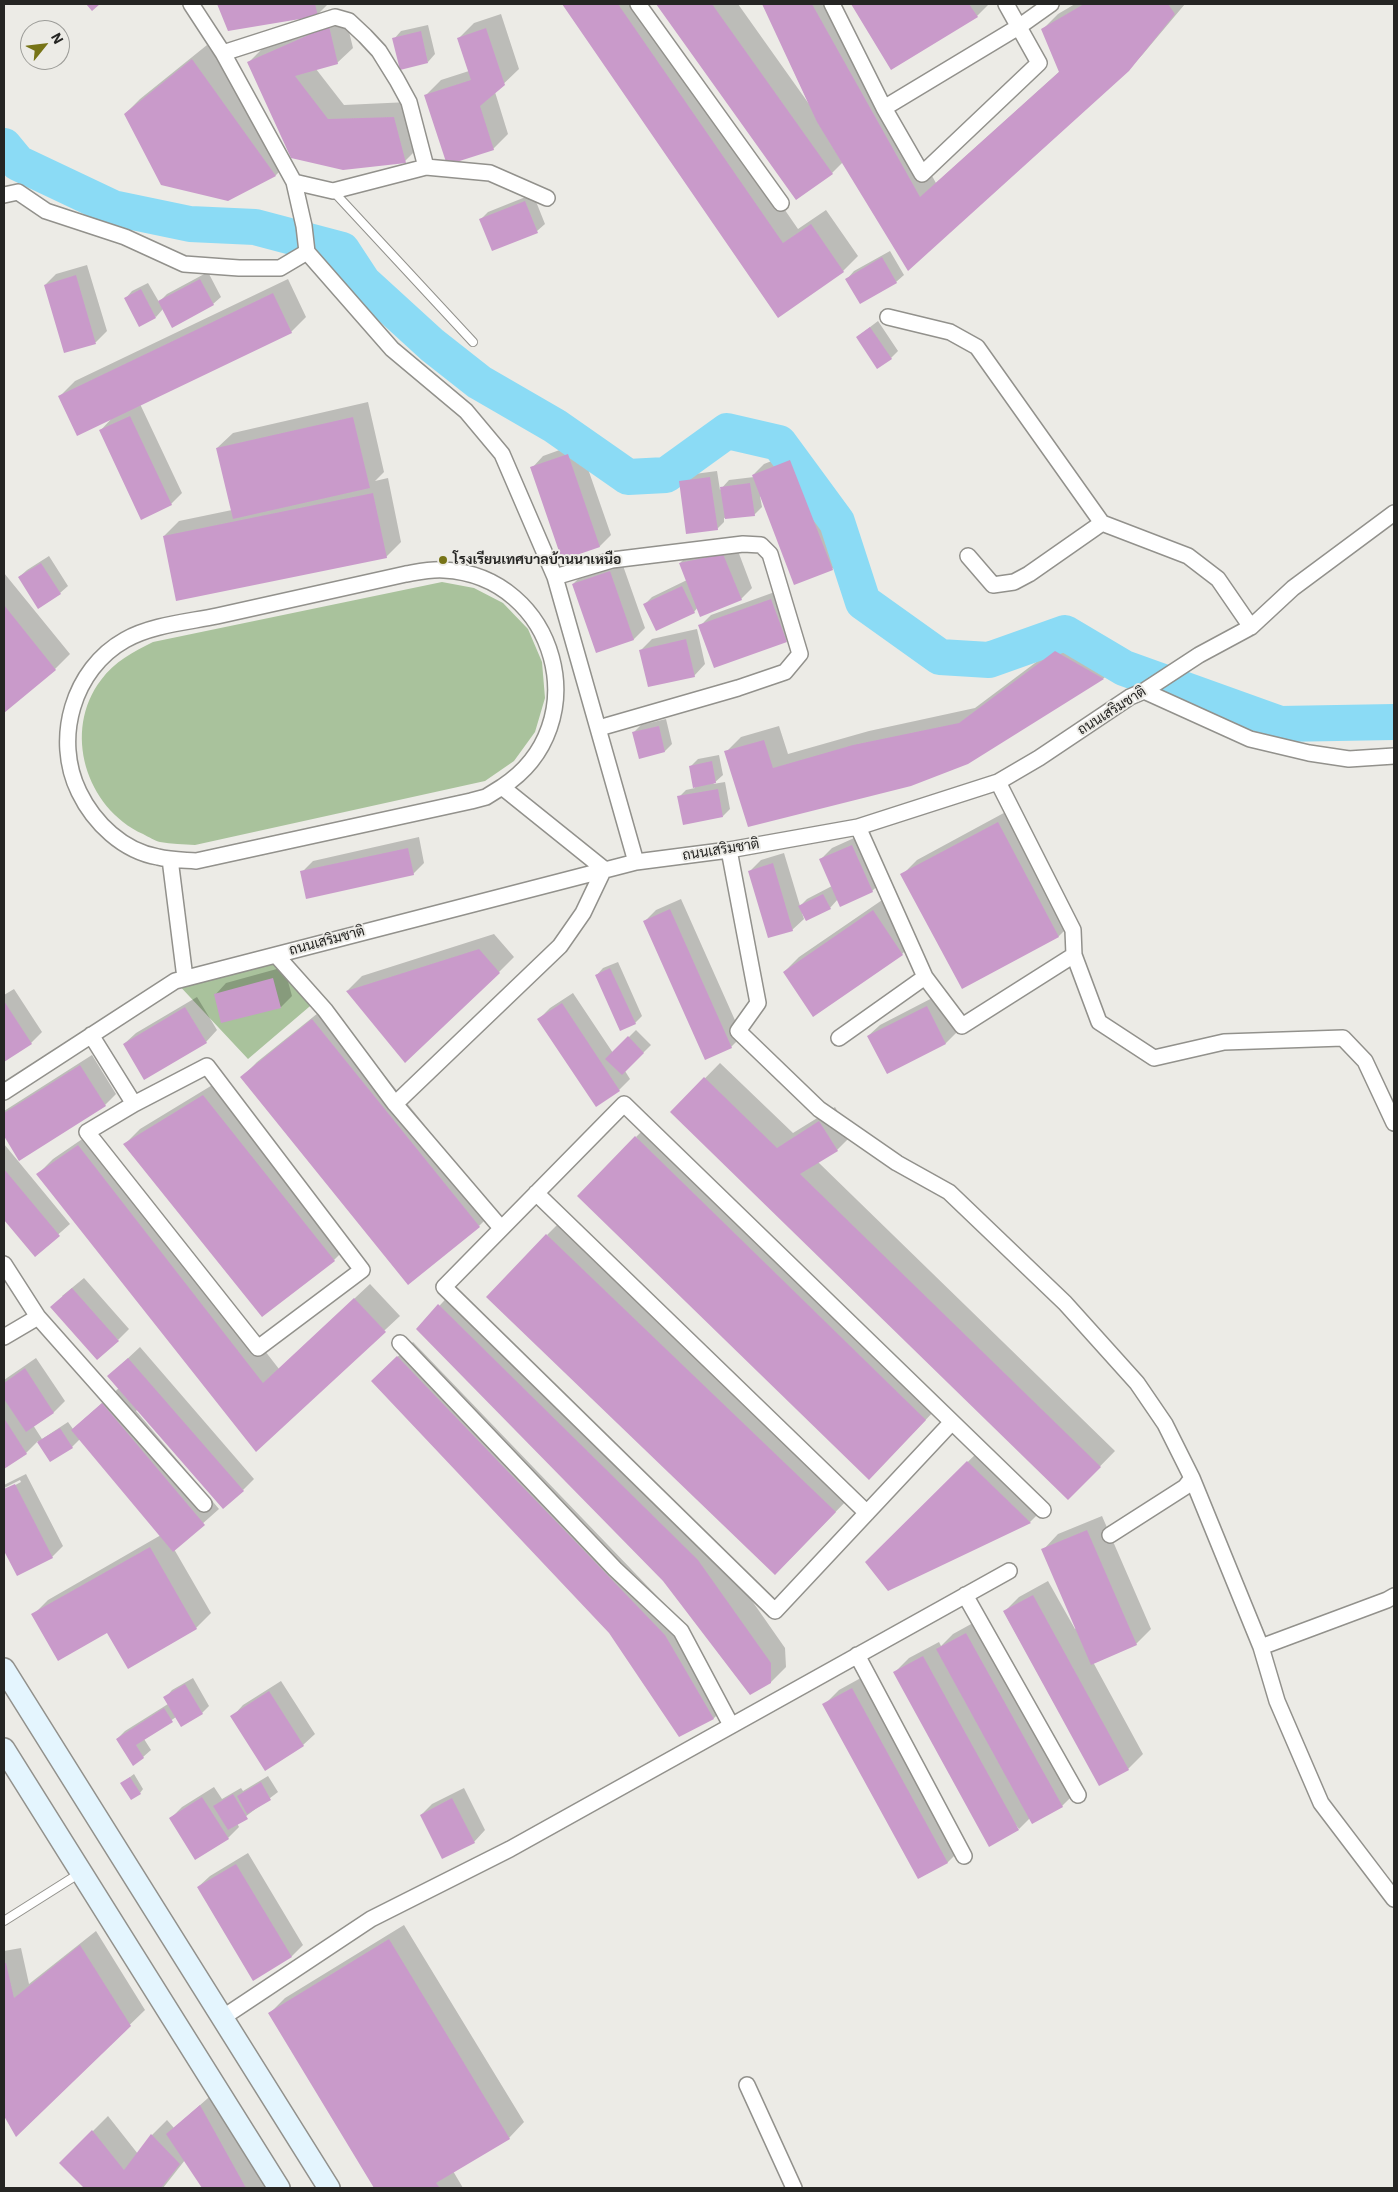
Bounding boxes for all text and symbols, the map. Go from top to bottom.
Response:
north arrow [20,20,70,70]
text: N [47,29,68,47]
place label: โรงเรียนเทศบาลบ้านนาเหนือ [453,552,621,568]
marker: โรงเรียนเทศบาลบ้านนาเหนือ [437,554,449,566]
street label: ถนนเสริมชาติ [1075,683,1149,739]
street label: ถนนเสริมชาติ [681,836,761,864]
street label: ถนนเสริมชาติ [287,923,367,959]

